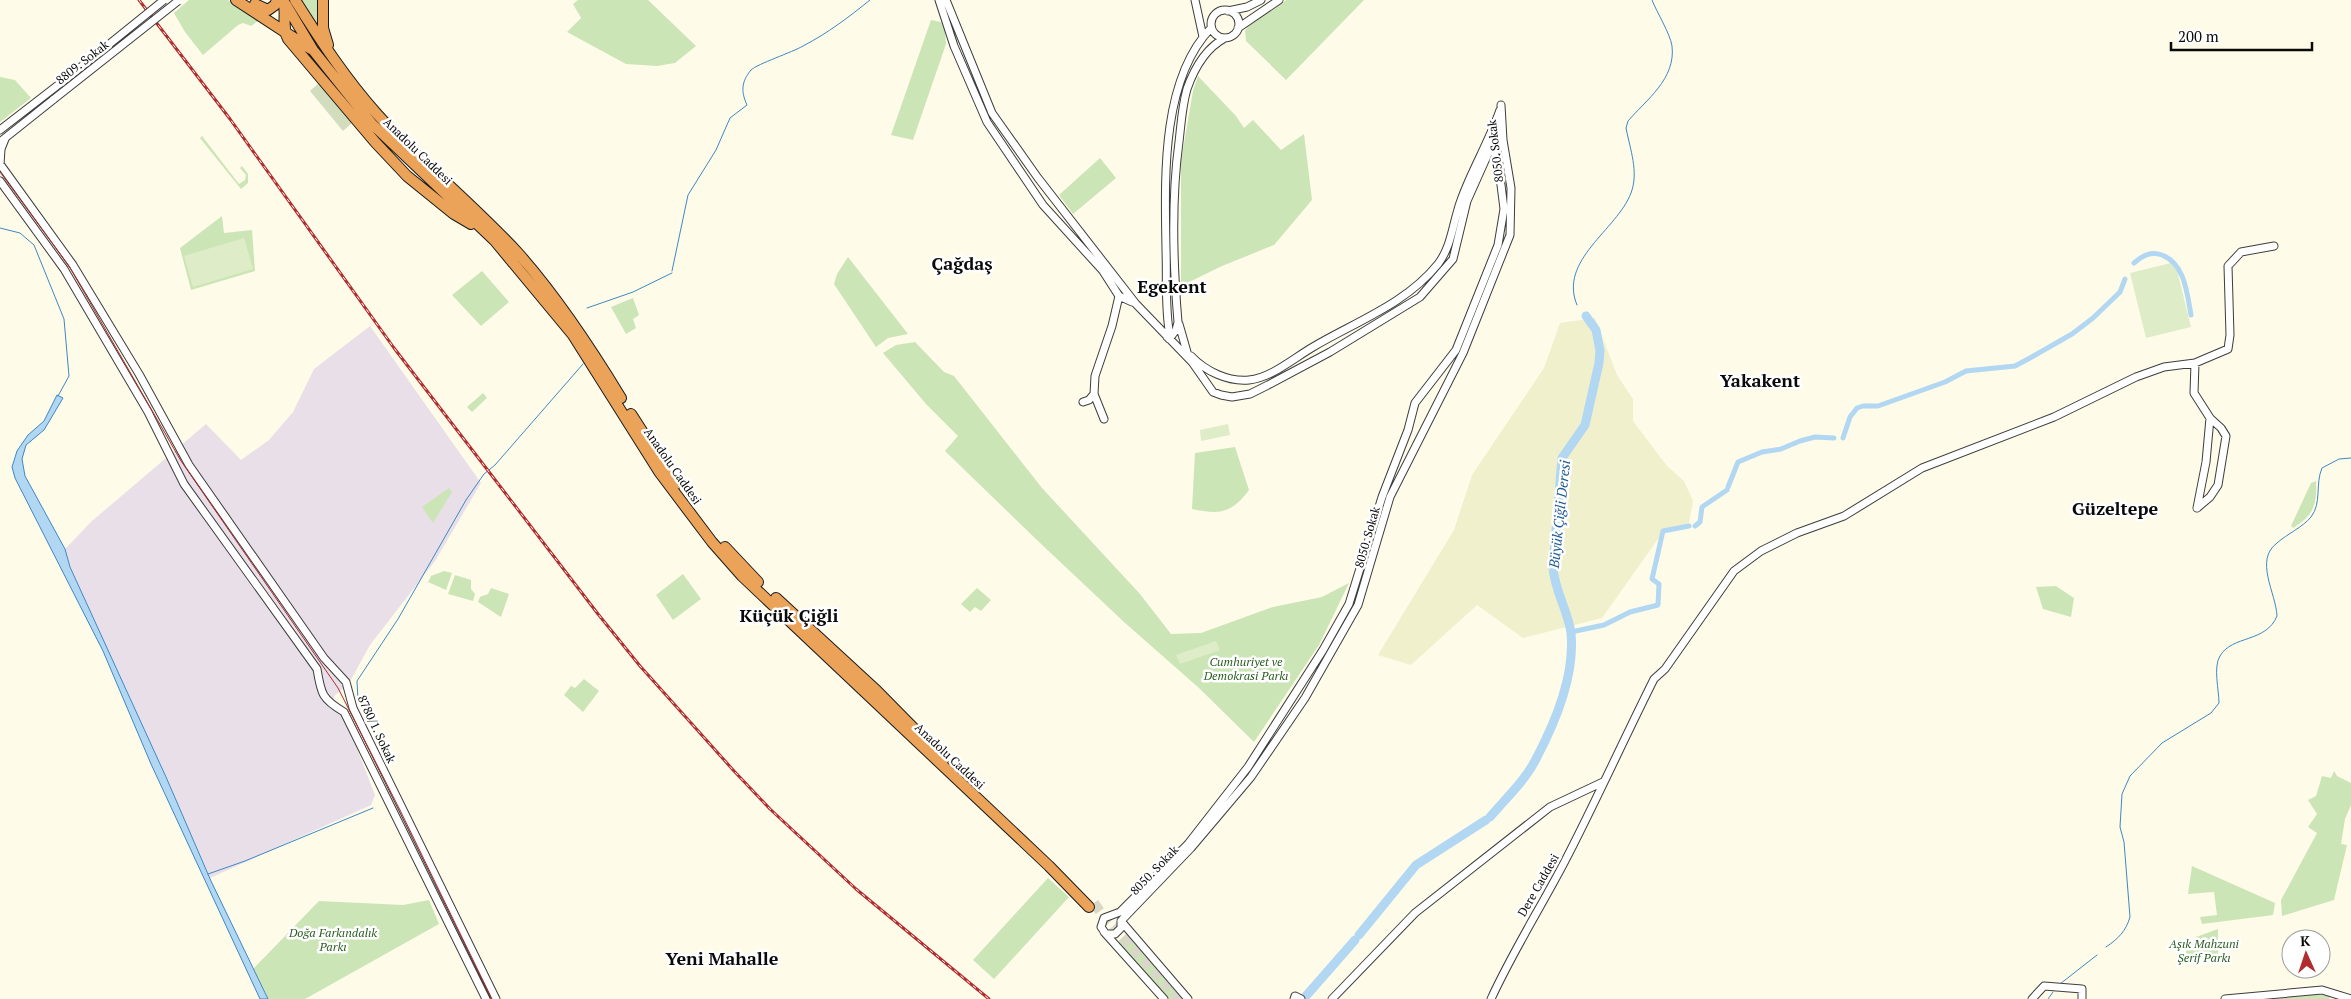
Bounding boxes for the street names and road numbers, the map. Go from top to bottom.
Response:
street label: 8809. Sokak [53,36,112,87]
street label: Anadolu Caddesi [380,114,456,188]
street label: 8050. Sokak [1484,118,1506,183]
street label: Anadolu Caddesi [641,425,705,507]
street label: 8050. Sokak [1351,504,1383,569]
street label: 8780/1. Sokak [355,693,400,766]
street label: Anadolu Caddesi [912,720,988,792]
street label: 8050. Sokak [1127,842,1182,898]
street label: Dere Caddesi [1514,851,1562,919]

